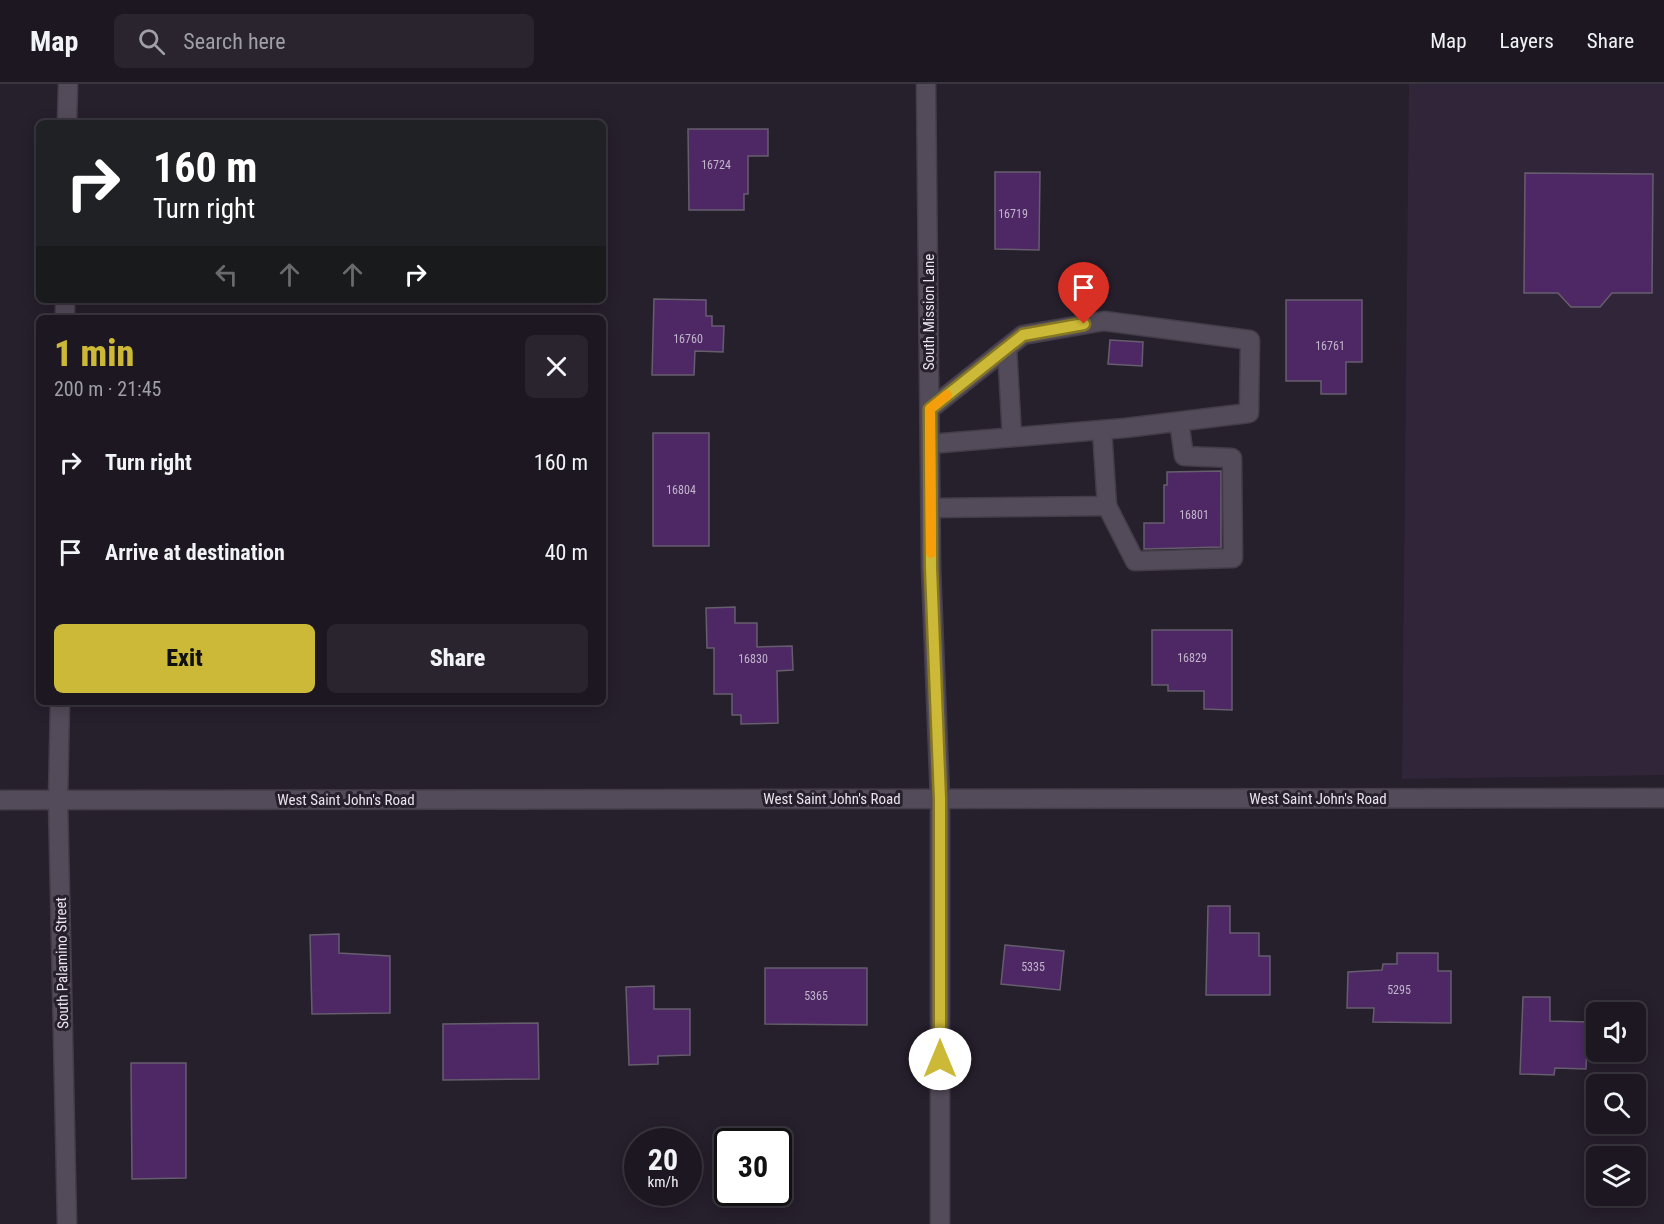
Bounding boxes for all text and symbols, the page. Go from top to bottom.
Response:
search box [114,14,534,68]
text: Map [30,25,78,58]
icon: search [135,25,168,58]
text: Search here [183,29,286,54]
text: Map [1430,29,1467,53]
text: Layers [1500,29,1554,53]
text: Share [1587,29,1634,53]
text: 160 m [153,143,258,192]
icon: right [54,144,132,222]
house number: 16724 [701,158,731,172]
text: Turn right [153,193,255,225]
house number: 16719 [998,207,1028,221]
street label: South Mission Lane [920,254,938,370]
icon: left [210,258,243,291]
icon: ahead [273,258,306,291]
icon: ahead [336,258,369,291]
icon: right [399,258,432,291]
pin [1058,262,1109,324]
icon: arrive [1067,271,1100,304]
house number: 16760 [673,332,703,346]
text: 1 min [54,333,134,375]
button: close [525,335,588,398]
house number: 16761 [1315,339,1345,353]
text: 200 m · 21:45 [54,377,161,401]
icon: right [54,446,87,479]
text: Turn right [105,450,192,475]
text: 160 m [534,450,588,475]
house number: 16804 [666,483,696,497]
house number: 16801 [1179,508,1209,522]
icon: arrive [54,536,87,569]
text: Arrive at destination [105,540,285,565]
text: 40 m [545,540,588,565]
button: Exit [54,624,315,693]
button: Share [327,624,588,693]
house number: 16829 [1177,651,1207,665]
house number: 16830 [738,652,768,666]
street label: West Saint John's Road [763,790,901,808]
street label: West Saint John's Road [1249,790,1387,808]
street label: West Saint John's Road [277,791,415,809]
street label: South Palamino Street [52,897,72,1029]
house number: 5335 [1021,960,1045,974]
house number: 5295 [1387,983,1411,997]
house number: 5365 [804,989,828,1003]
map controls [1586,1002,1646,1206]
button: sound [1586,1002,1646,1062]
position arrow [908,1027,972,1091]
button: search [1586,1074,1646,1134]
speed limit sign: 30 [714,1128,792,1206]
text: 20 [648,1142,678,1177]
button: layers [1586,1146,1646,1206]
text: km/h [648,1173,678,1191]

